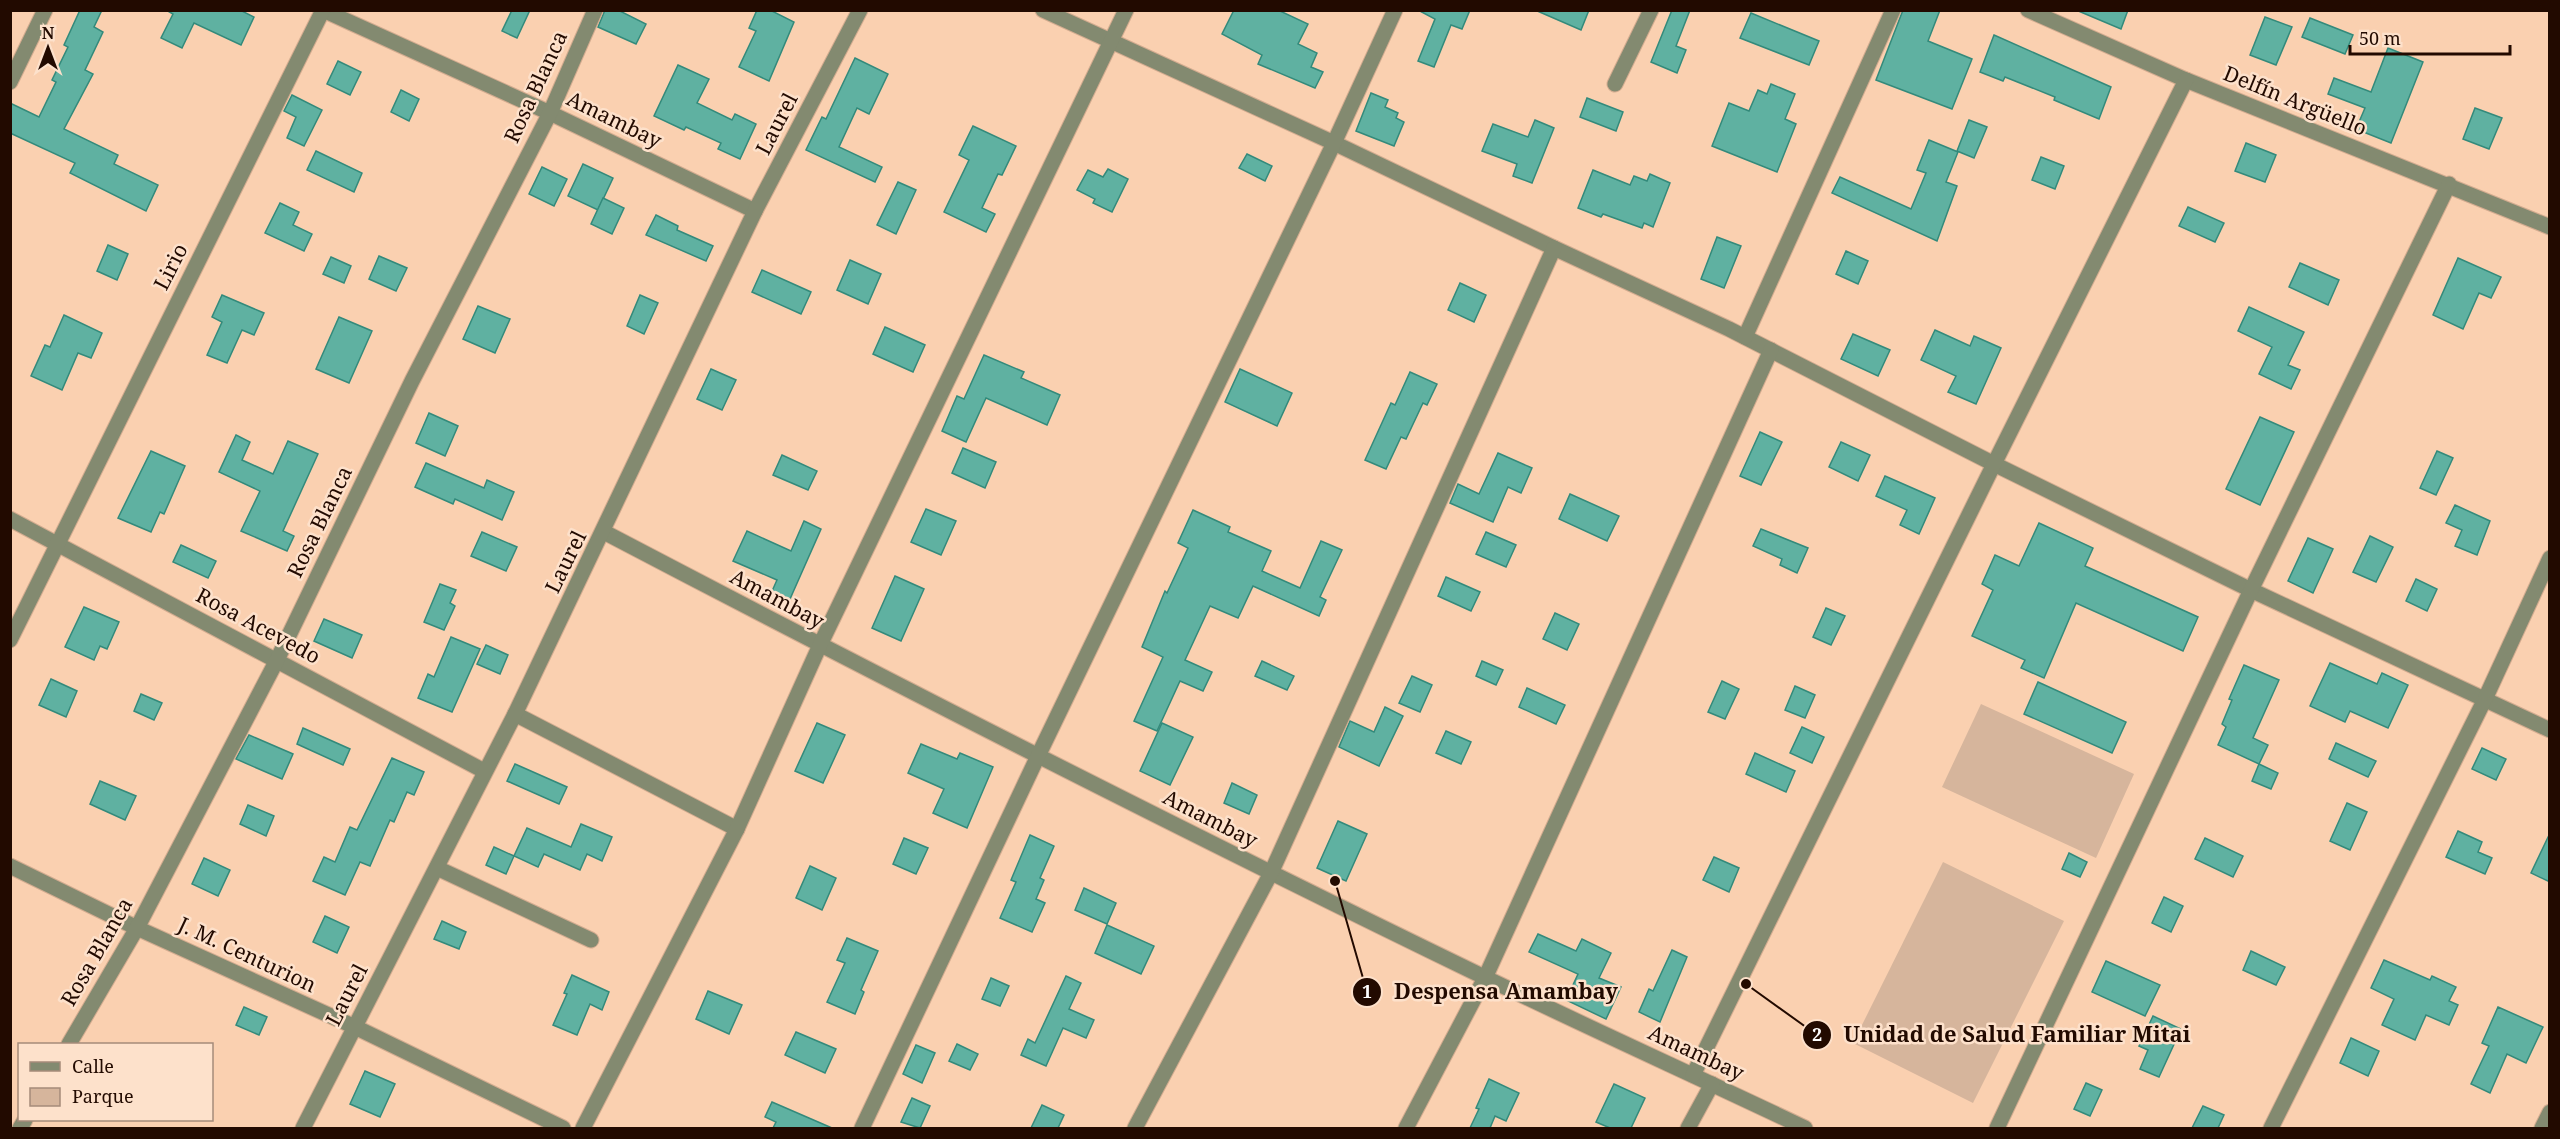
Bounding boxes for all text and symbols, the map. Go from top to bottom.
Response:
north arrow [18,18,78,78]
scale bar [2350,18,2510,56]
text: N [42,22,55,44]
street label: Rosa Blanca [497,26,573,147]
text: 50 m [2359,26,2401,50]
street label: Delfín Argüello [2220,59,2371,142]
street label: Amambay [562,84,667,154]
street label: Laurel [749,87,804,159]
street label: Lirio [147,239,194,295]
street label: Rosa Blanca [280,461,358,582]
street label: Laurel [538,525,592,597]
street label: Amambay [726,562,829,635]
street label: Rosa Acevedo [191,581,326,670]
street label: Amambay [1158,782,1263,854]
street label: Rosa Blanca [54,892,138,1011]
street label: J. M. Centurion [173,909,321,998]
street label: Laurel [319,958,374,1030]
callout: Despensa Amambay [1352,972,1630,1012]
text: Despensa Amambay [1394,975,1618,1005]
text: 1 [1362,979,1372,1003]
callout: Unidad de Salud Familiar Mitai [1802,1015,2203,1055]
street label: Amambay [1644,1018,1749,1086]
text: Unidad de Salud Familiar Mitai [1843,1018,2191,1048]
text: 2 [1812,1022,1822,1046]
legend [18,1043,213,1121]
text: Calle [72,1054,114,1078]
text: Parque [72,1084,134,1108]

